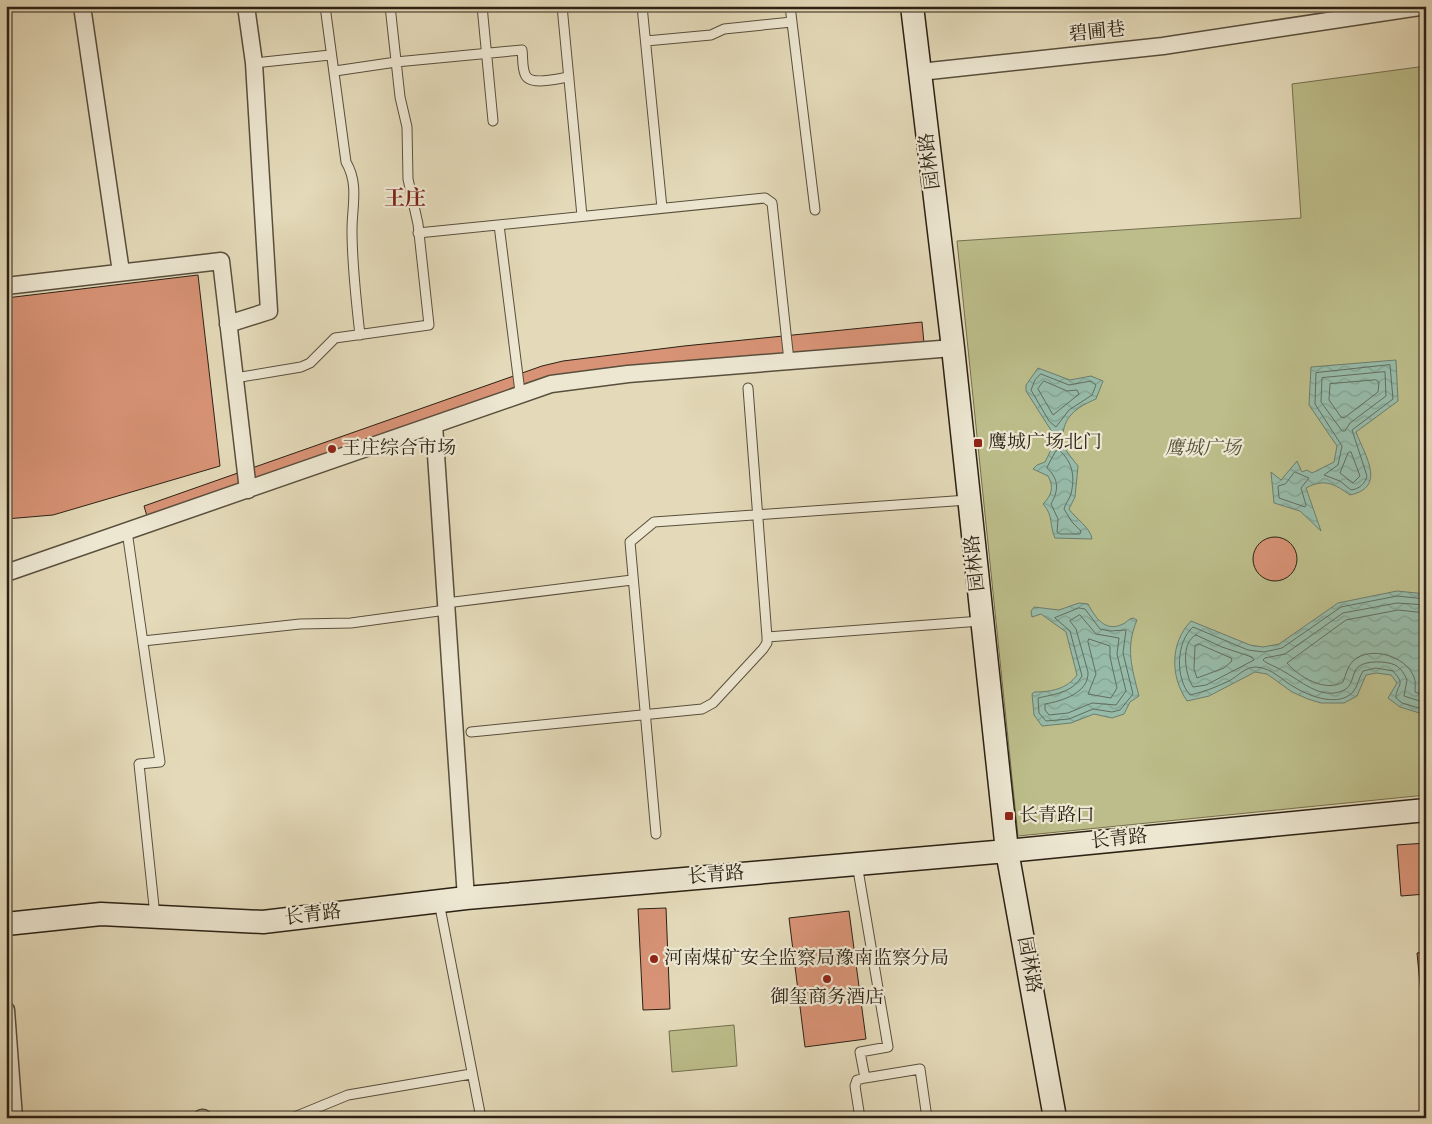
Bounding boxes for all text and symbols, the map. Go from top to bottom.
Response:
street label: 碧圃巷 [1067,18,1126,45]
street label: 园林路 [916,132,944,191]
district label: 王庄 [384,186,426,210]
place label: 鹰城广场北门 [988,431,1102,453]
place label: 王庄综合市场 [342,437,456,459]
marker: 鹰城广场北门 [972,437,984,449]
park label: 鹰城广场 [1165,437,1243,459]
marker: 王庄综合市场 [326,443,338,455]
street label: 园林路 [962,534,988,593]
place label: 长青路口 [1019,805,1095,826]
marker: 长青路口 [1003,810,1015,822]
street label: 长青路 [1089,826,1148,852]
street label: 长青路 [687,862,745,888]
street label: 长青路 [283,901,342,929]
street label: 园林路 [1014,935,1044,995]
place label: 河南煤矿安全监察局豫南监察分局 [664,947,949,969]
marker: 河南煤矿安全监察局豫南监察分局 [648,953,660,965]
marker: 御玺商务酒店 [821,973,833,985]
place label: 御玺商务酒店 [770,986,884,1008]

